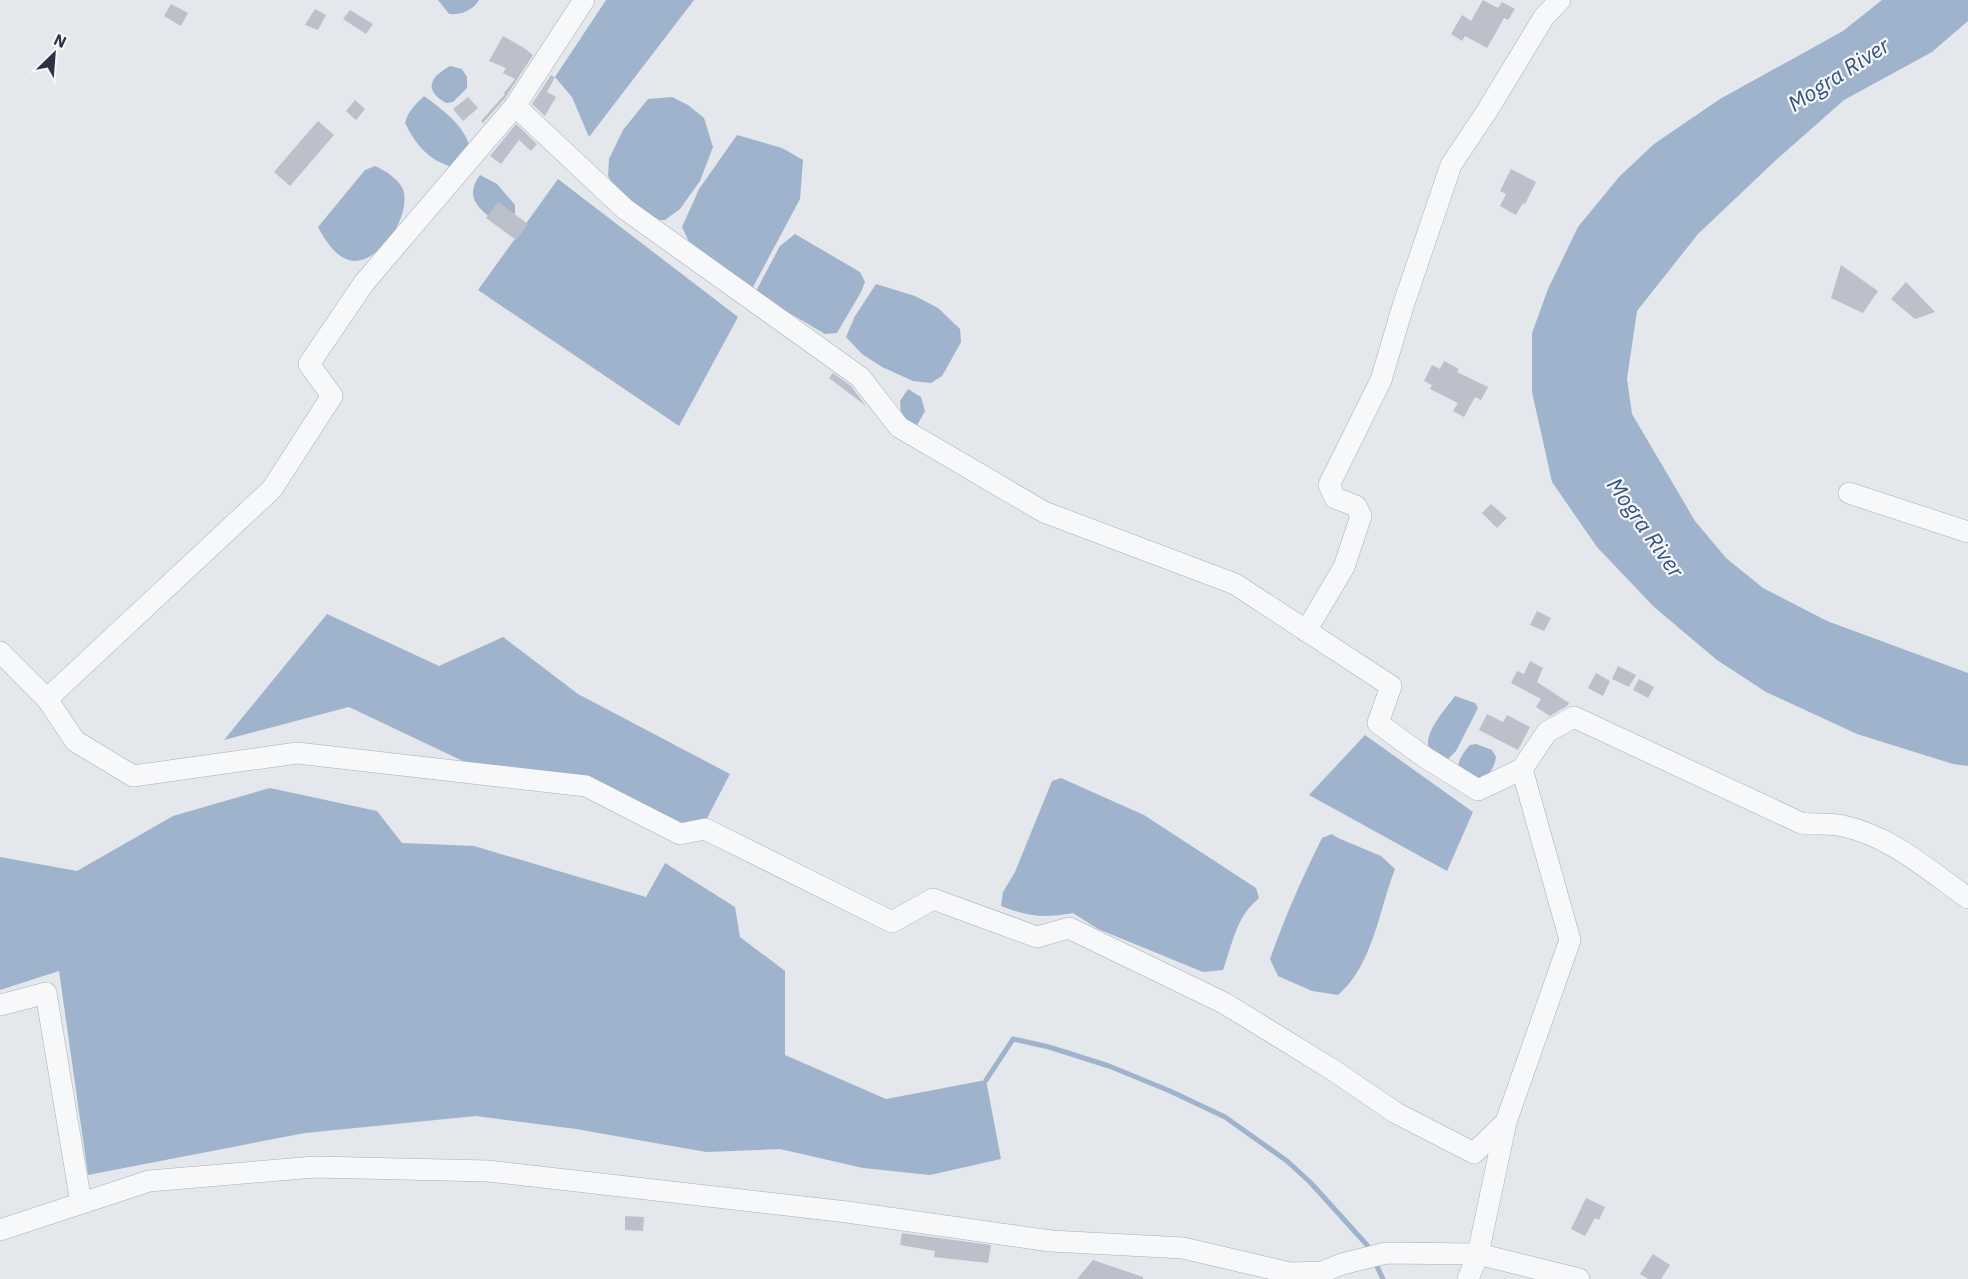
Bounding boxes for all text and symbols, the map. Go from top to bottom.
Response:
north arrow [24,24,84,84]
text: N [51,29,70,52]
water label: Mogra River [1782,30,1895,118]
water label: Mogra River [1601,471,1692,583]

